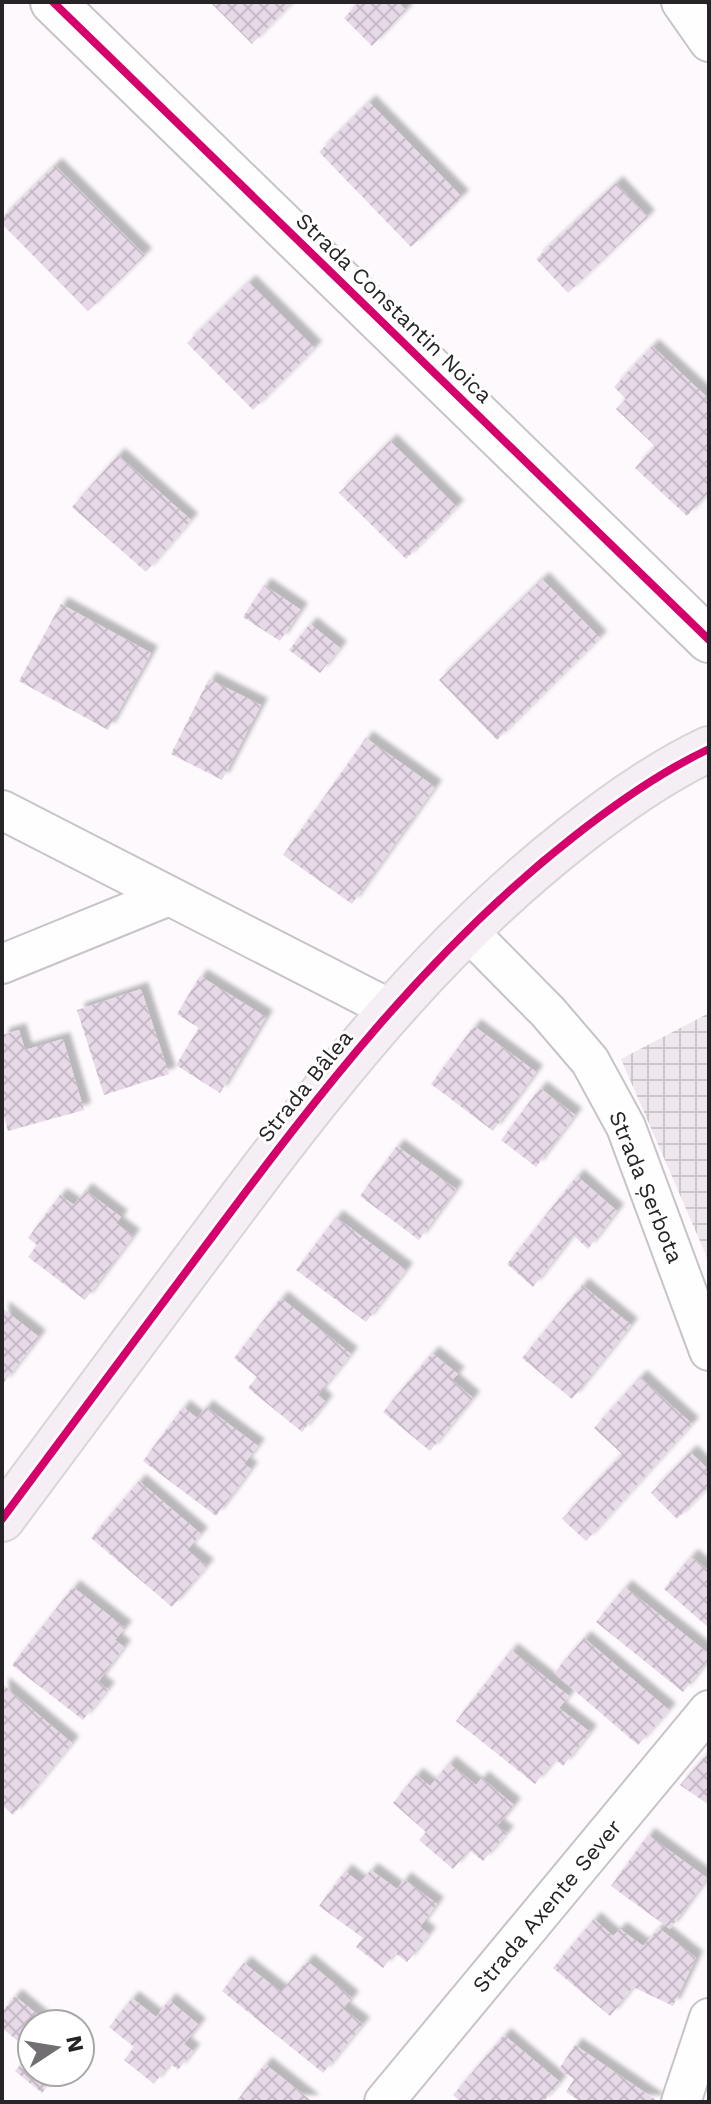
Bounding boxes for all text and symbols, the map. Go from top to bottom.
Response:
street label: Strada Constantin Noica [291,208,497,408]
street label: Strada Bâlea [252,1025,358,1147]
street label: Strada Șerbota [604,1107,688,1267]
street label: Strada Axente Sever [467,1815,627,1997]
north arrow [16,2008,96,2088]
text: N [61,2033,89,2055]

